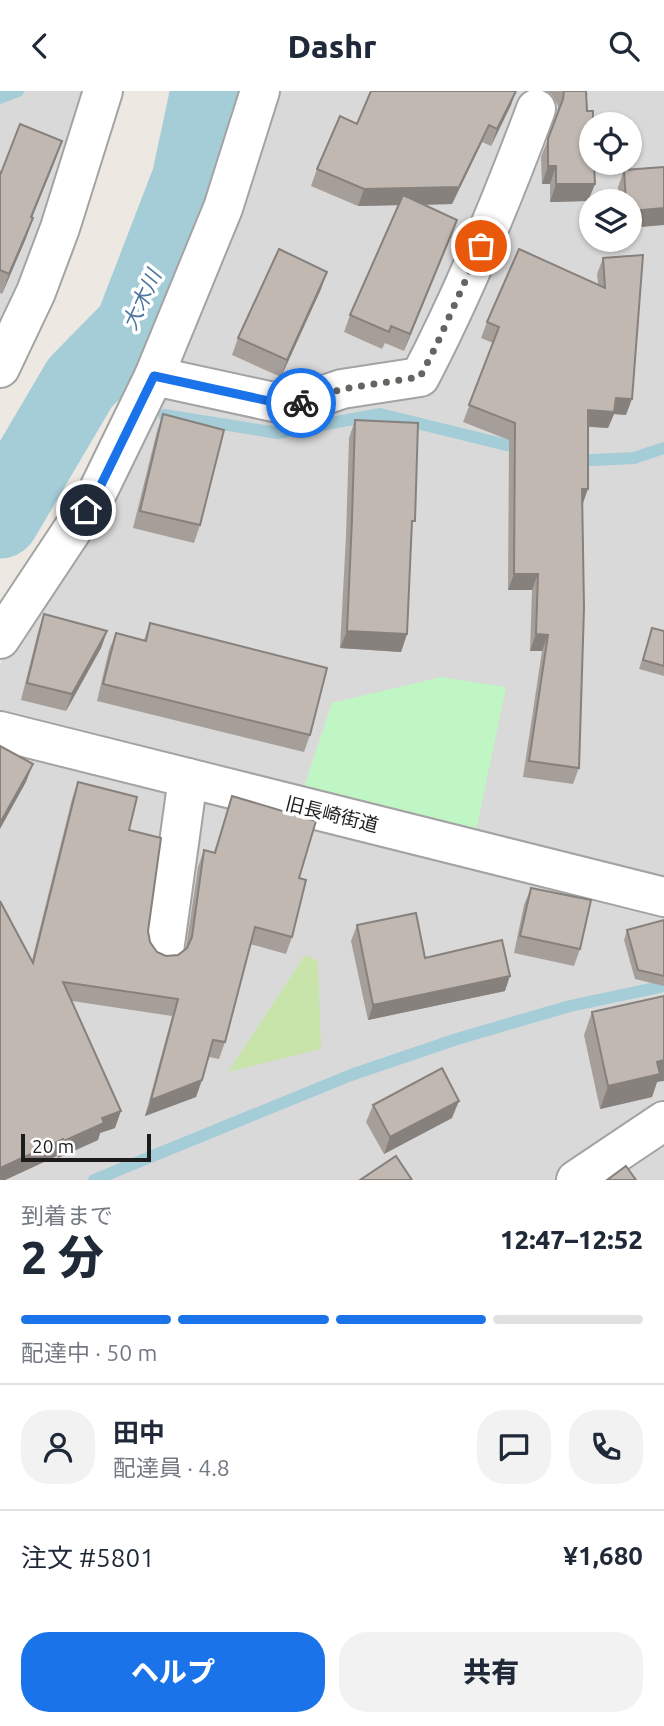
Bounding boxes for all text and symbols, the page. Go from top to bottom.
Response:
icon: back [21,27,59,65]
icon: search [605,27,643,65]
text: Dashr [287,28,377,64]
map controls [579,112,642,252]
button: locate [579,112,642,175]
button: layers [579,189,642,252]
pin [451,216,511,276]
icon: bag [462,227,500,265]
water label: 大木川 [117,264,166,333]
courier [266,368,336,438]
icon: bike [282,384,320,422]
pin [56,480,116,540]
icon: home [67,491,105,529]
street label: 旧長崎街道 [283,792,381,836]
scale bar [21,1131,150,1163]
text: 20 m [32,1135,74,1157]
text: 到着まで [21,1203,113,1228]
text: 12:47–12:52 [500,1225,643,1254]
text: 2 分 [21,1231,104,1283]
text: 配達中 · 50 m [21,1340,157,1365]
button: person [21,1410,95,1484]
button: chat [477,1410,551,1484]
button: phone [569,1410,643,1484]
text: 田中 [113,1418,165,1447]
text: 配達員 · 4.8 [113,1455,230,1480]
text: ¥1,680 [563,1541,643,1570]
text: 注文 #5801 [21,1543,155,1572]
button: ヘルプ [21,1632,325,1712]
button: 共有 [339,1632,643,1712]

